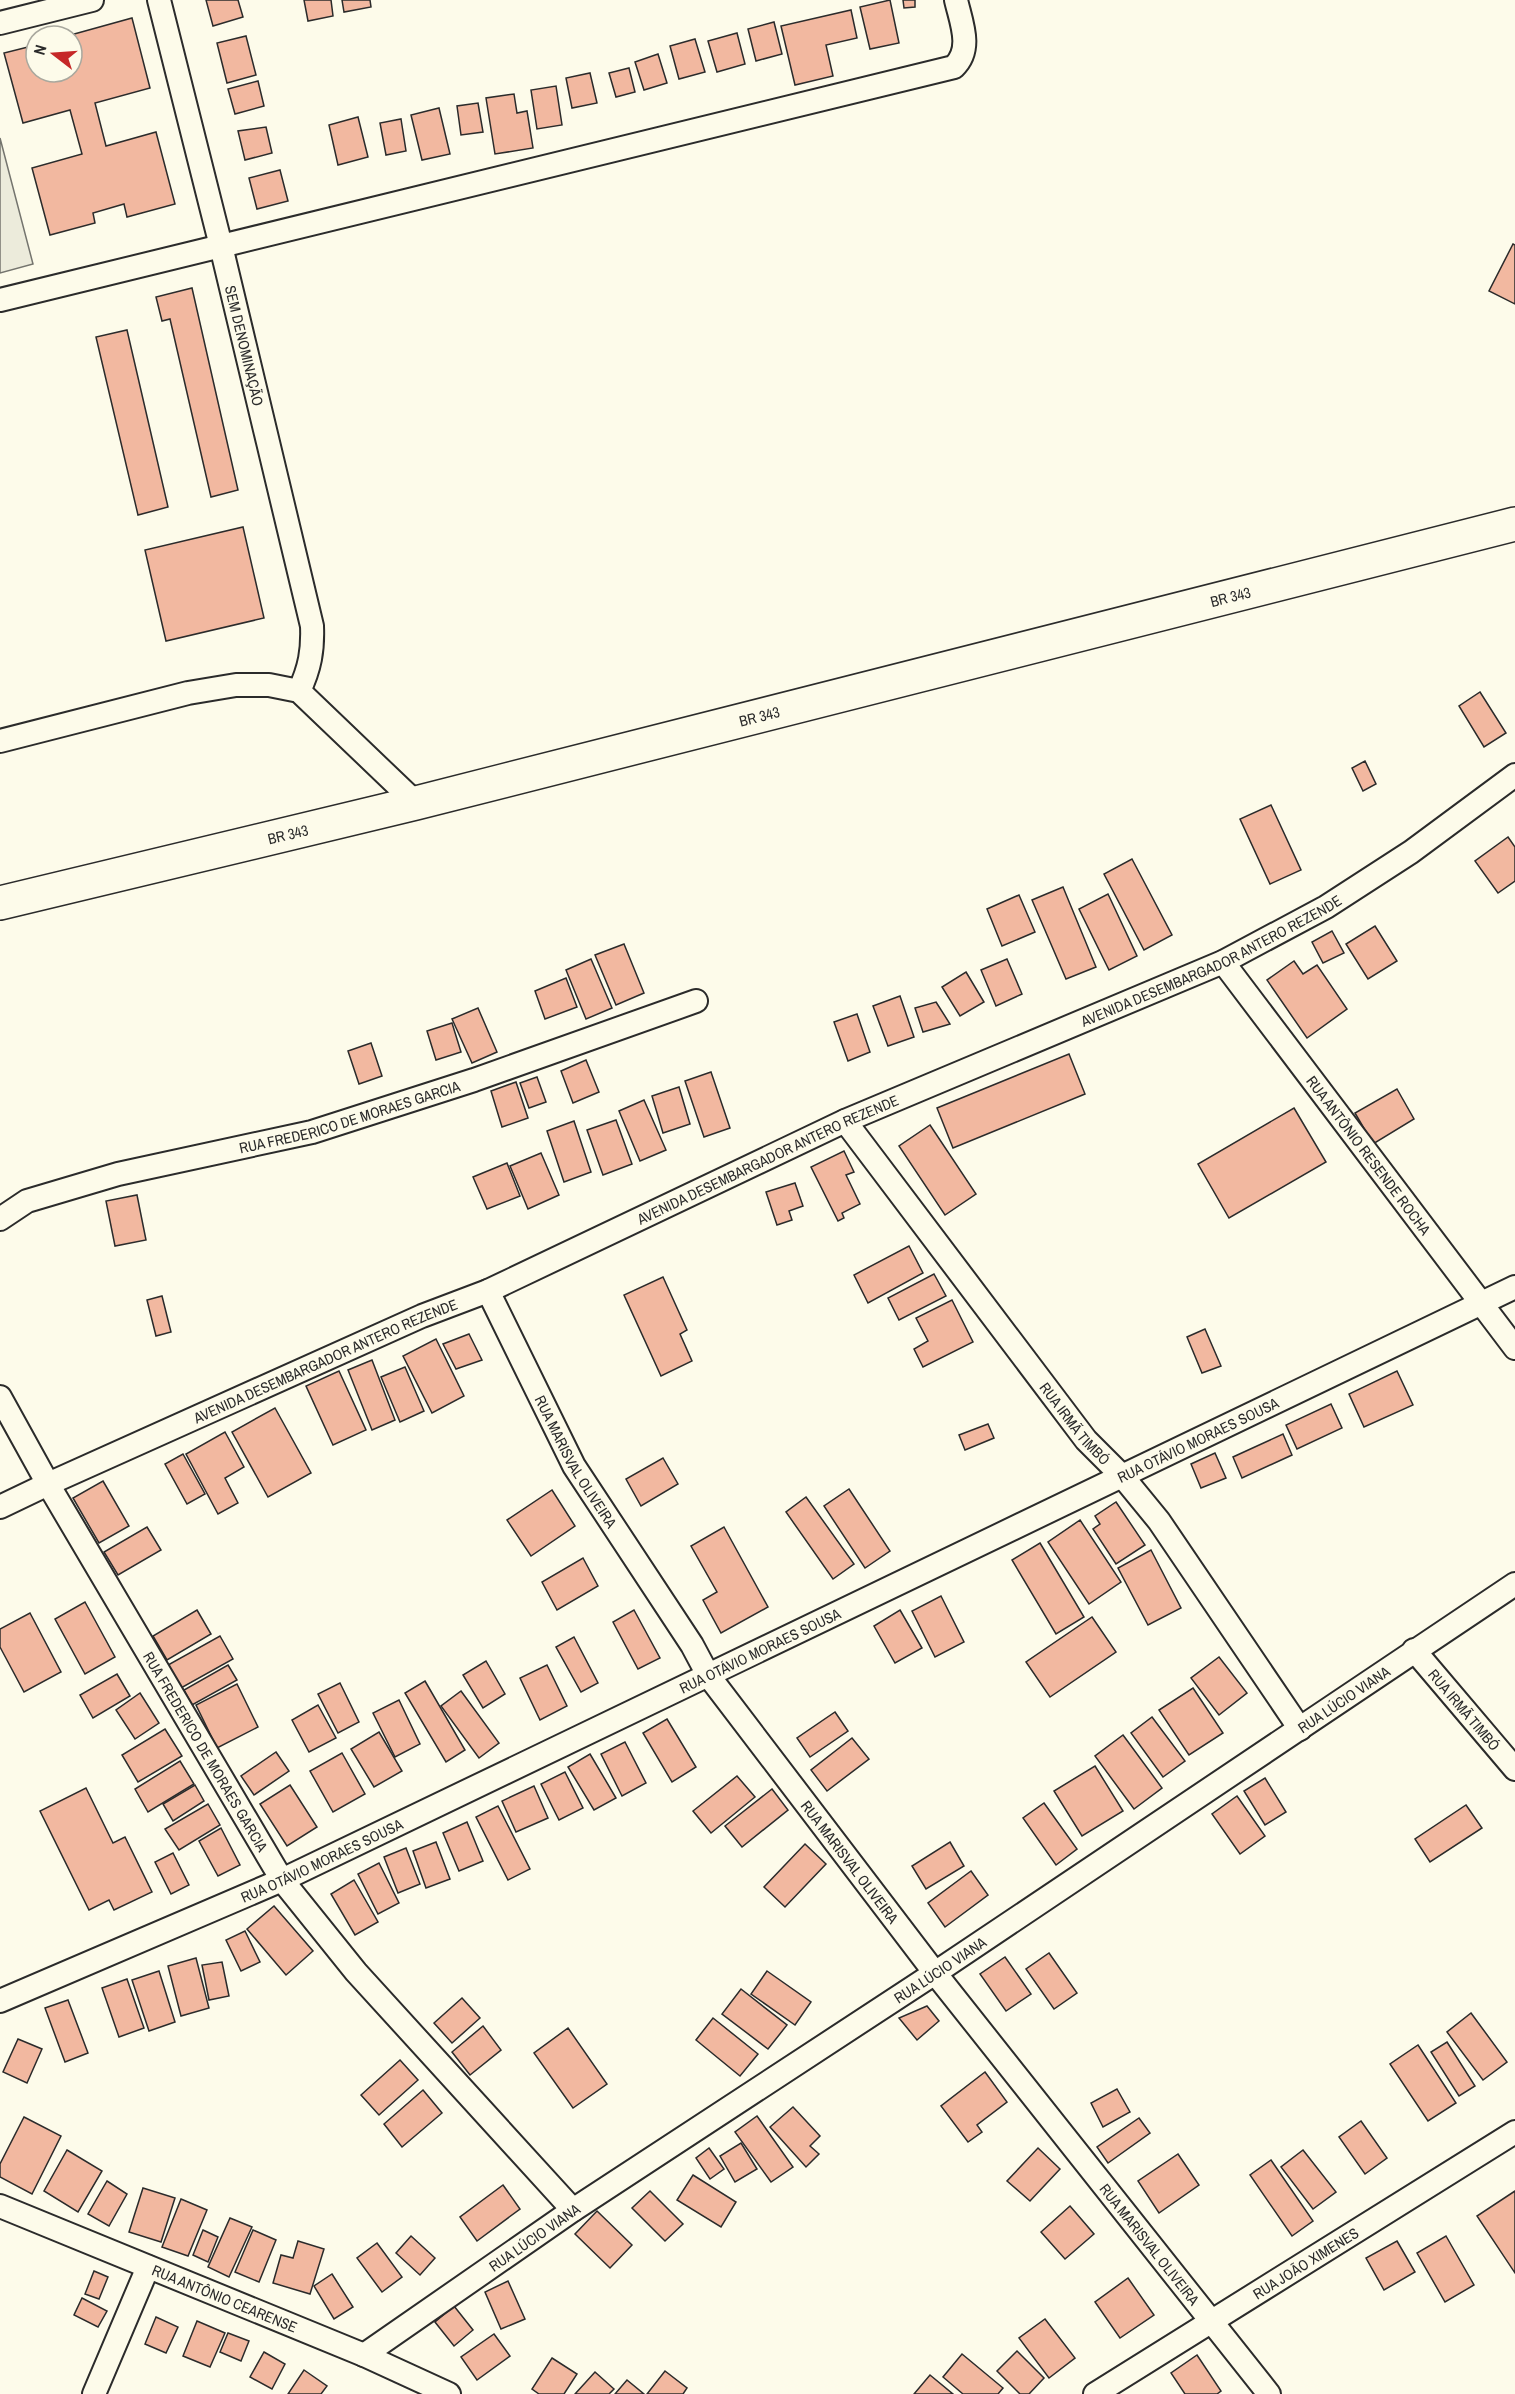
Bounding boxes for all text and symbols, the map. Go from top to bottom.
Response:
north arrow [24,24,84,84]
text: N [28,42,52,57]
street label: SEM DENOMINAÇÃO [220,283,269,408]
street label: BR 343 [1208,581,1253,612]
street label: BR 343 [737,701,782,731]
street label: BR 343 [265,819,310,849]
street label: AVENIDA DESEMBARGADOR ANTERO REZENDE [1076,889,1345,1032]
street label: RUA ANTÔNIO RESENDE ROCHA [1302,1071,1437,1240]
street label: RUA FREDERICO DE MORAES GARCIA [237,1074,463,1158]
street label: AVENIDA DESEMBARGADOR ANTERO REZENDE [632,1089,902,1230]
street label: AVENIDA DESEMBARGADOR ANTERO REZENDE [189,1293,460,1428]
street label: RUA IRMÃ TIMBÓ [1035,1378,1115,1469]
street label: RUA MARISVAL OLIVEIRA [530,1391,623,1533]
street label: RUA OTÁVIO MORAES SOUSA [1114,1391,1283,1487]
street label: RUA OTÁVIO MORAES SOUSA [676,1602,845,1698]
street label: RUA FREDERICO DE MORAES GARCIA [139,1647,274,1856]
street label: RUA LÚCIO VIANA [1293,1660,1394,1737]
street label: RUA IRMÃ TIMBÓ [1424,1664,1505,1755]
street label: RUA MARISVAL OLIVEIRA [796,1796,904,1928]
street label: RUA OTÁVIO MORAES SOUSA [237,1813,407,1907]
street label: RUA LÚCIO VIANA [890,1931,991,2008]
street label: RUA MARISVAL OLIVEIRA [1095,2179,1205,2310]
street label: RUA LÚCIO VIANA [484,2198,584,2276]
street label: RUA JOÃO XIMENES [1248,2222,1362,2304]
street label: RUA ANTÔNIO CEARENSE [149,2259,301,2337]

